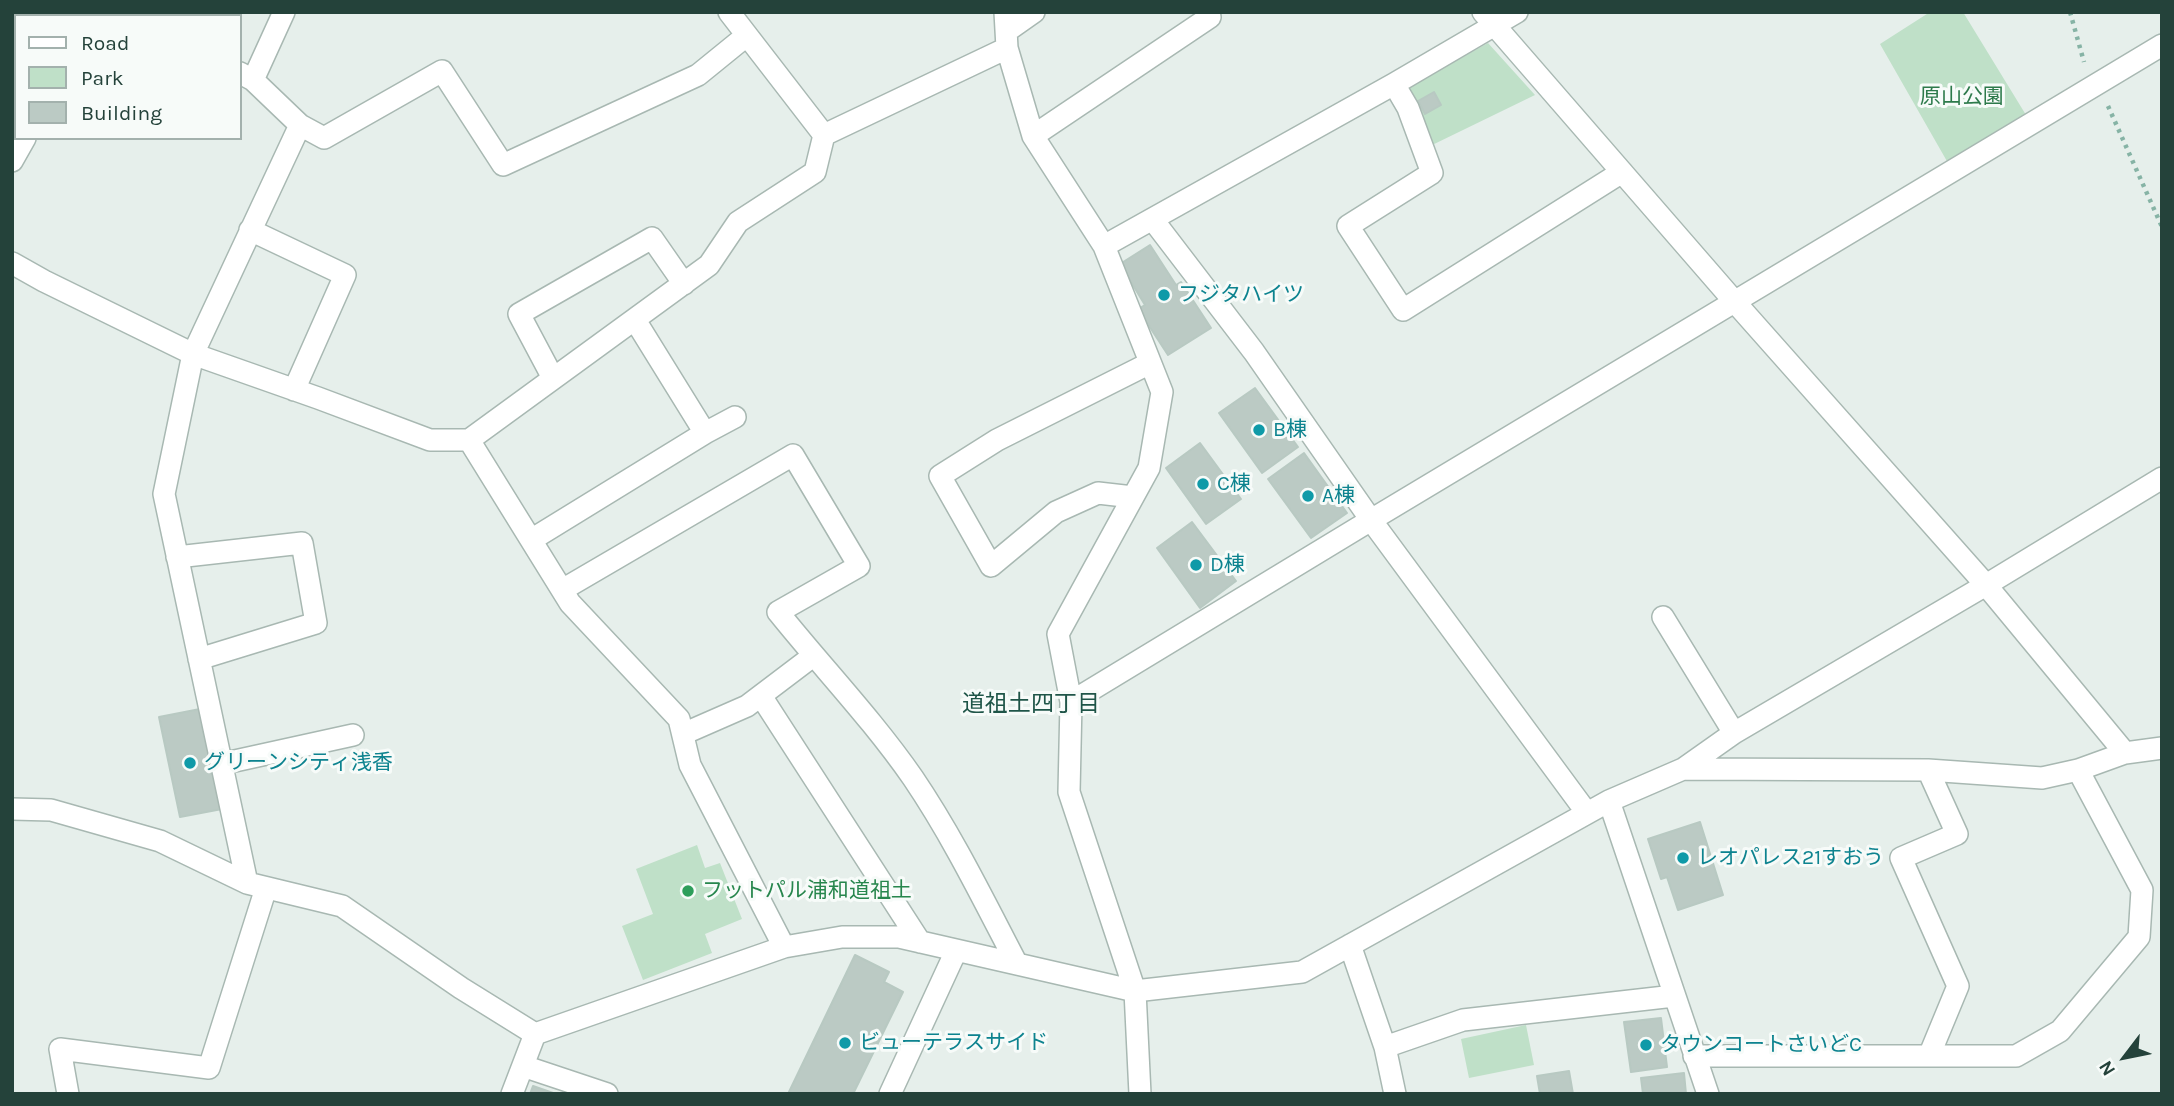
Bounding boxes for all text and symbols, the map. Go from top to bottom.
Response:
legend [14,14,242,140]
text: Road [81,31,129,55]
text: Park [81,66,124,90]
park label: 原山公園 [1920,84,2004,110]
text: Building [81,101,162,125]
place label: フジタハイツ [1178,282,1304,308]
marker: フジタハイツ [1156,287,1172,303]
place label: B棟 [1273,417,1307,443]
marker: B棟 [1251,422,1267,438]
place label: C棟 [1217,471,1251,497]
marker: C棟 [1195,476,1211,492]
place label: A棟 [1322,483,1355,509]
marker: A棟 [1300,488,1316,504]
place label: D棟 [1210,552,1245,578]
marker: D棟 [1188,557,1204,573]
district label: 道祖土四丁目 [962,690,1100,718]
place label: グリーンシティ浅香 [204,750,393,776]
marker: グリーンシティ浅香 [182,755,198,771]
place label: レオパレス21すおう [1697,845,1884,871]
marker: レオパレス21すおう [1675,850,1691,866]
place label: フットパル浦和道祖土 [702,878,912,904]
marker: フットパル浦和道祖土 [680,883,696,899]
north arrow [2090,1022,2160,1092]
place label: ビューテラスサイド [859,1030,1048,1056]
place label: タウンコートさいどC [1660,1032,1862,1058]
marker: ビューテラスサイド [837,1035,853,1051]
marker: タウンコートさいどC [1638,1037,1654,1053]
text: N [2094,1057,2120,1080]

